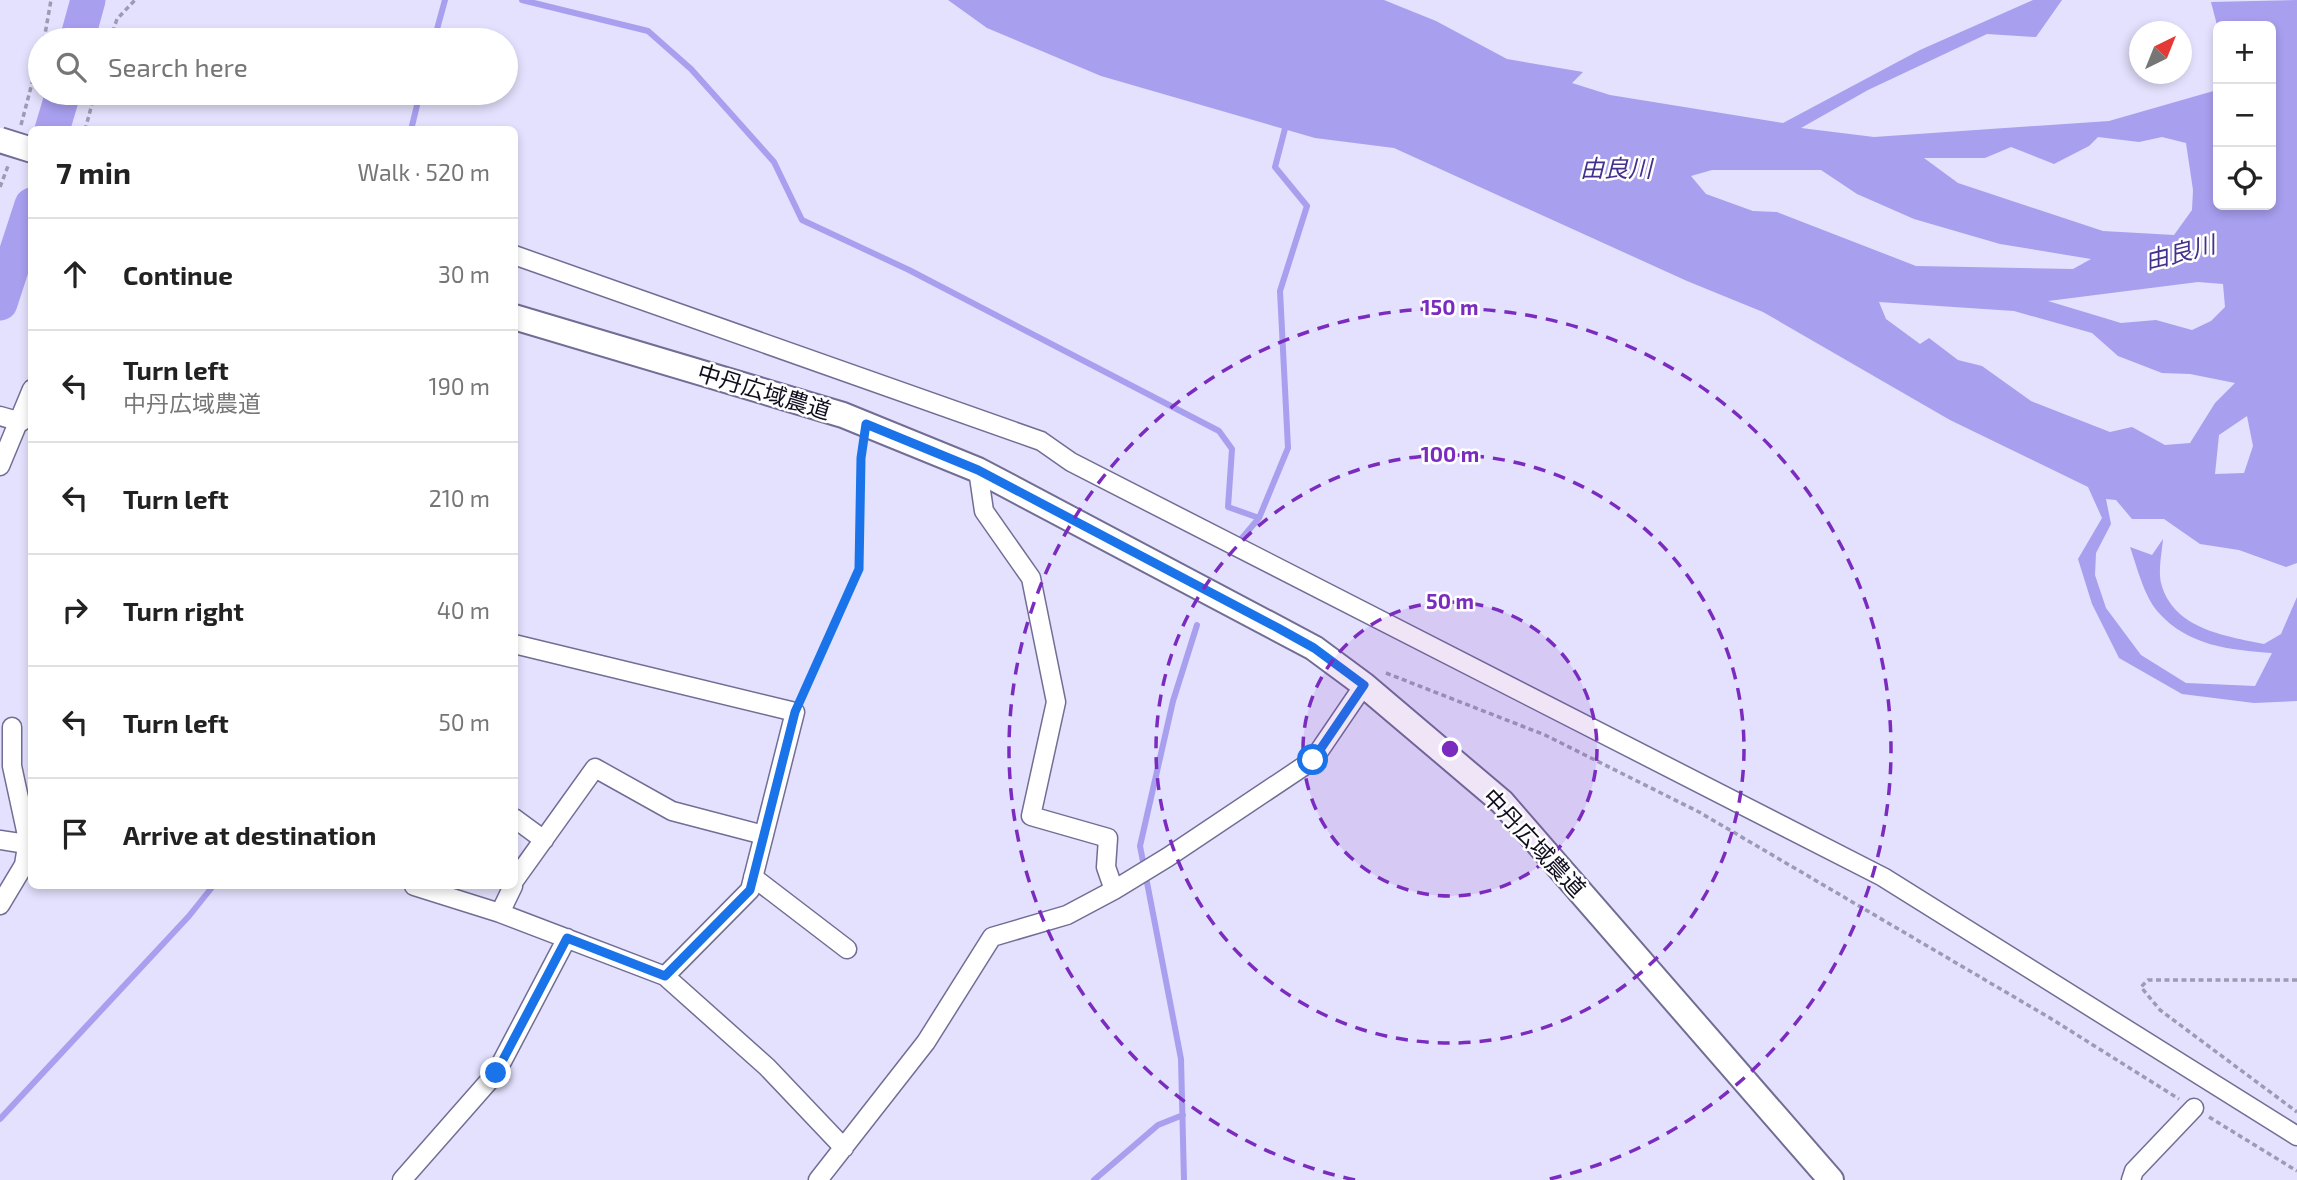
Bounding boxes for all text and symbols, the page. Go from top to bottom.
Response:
north arrow [2129,21,2192,84]
map controls [2213,21,2276,210]
button: + [2213,21,2276,84]
search box [28,28,518,105]
icon: search [52,48,90,86]
text: Search here [108,51,248,82]
button: − [2213,84,2276,147]
button: locate [2213,147,2276,210]
water label: 由良川 [1580,153,1655,182]
text: 7 min [56,154,131,190]
text: Walk · 520 m [357,158,490,186]
water label: 由良川 [2141,228,2221,274]
icon: ahead [56,255,94,293]
text: Continue [123,259,233,290]
text: 30 m [438,260,490,288]
text: 150 m [1422,294,1478,319]
text: Turn left [123,354,229,385]
street label: 中丹広域農道 [694,357,834,425]
icon: left [56,367,94,405]
text: 190 m [429,372,490,400]
text: 中丹広域農道 [123,389,261,417]
text: 100 m [1421,441,1479,466]
icon: left [56,479,94,517]
text: Turn left [123,483,229,514]
text: 210 m [429,484,490,512]
text: 50 m [1426,588,1474,613]
icon: right [56,591,94,629]
text: Turn right [123,595,244,626]
text: 40 m [437,596,490,624]
icon: left [56,703,94,741]
text: Turn left [123,707,229,738]
text: 50 m [439,708,490,736]
centre of rings [1438,737,1462,761]
route start [1297,744,1328,775]
street label: 中丹広域農道 [1477,782,1592,902]
icon: arrive [56,815,94,853]
text: Arrive at destination [123,819,376,850]
route end [480,1057,511,1088]

